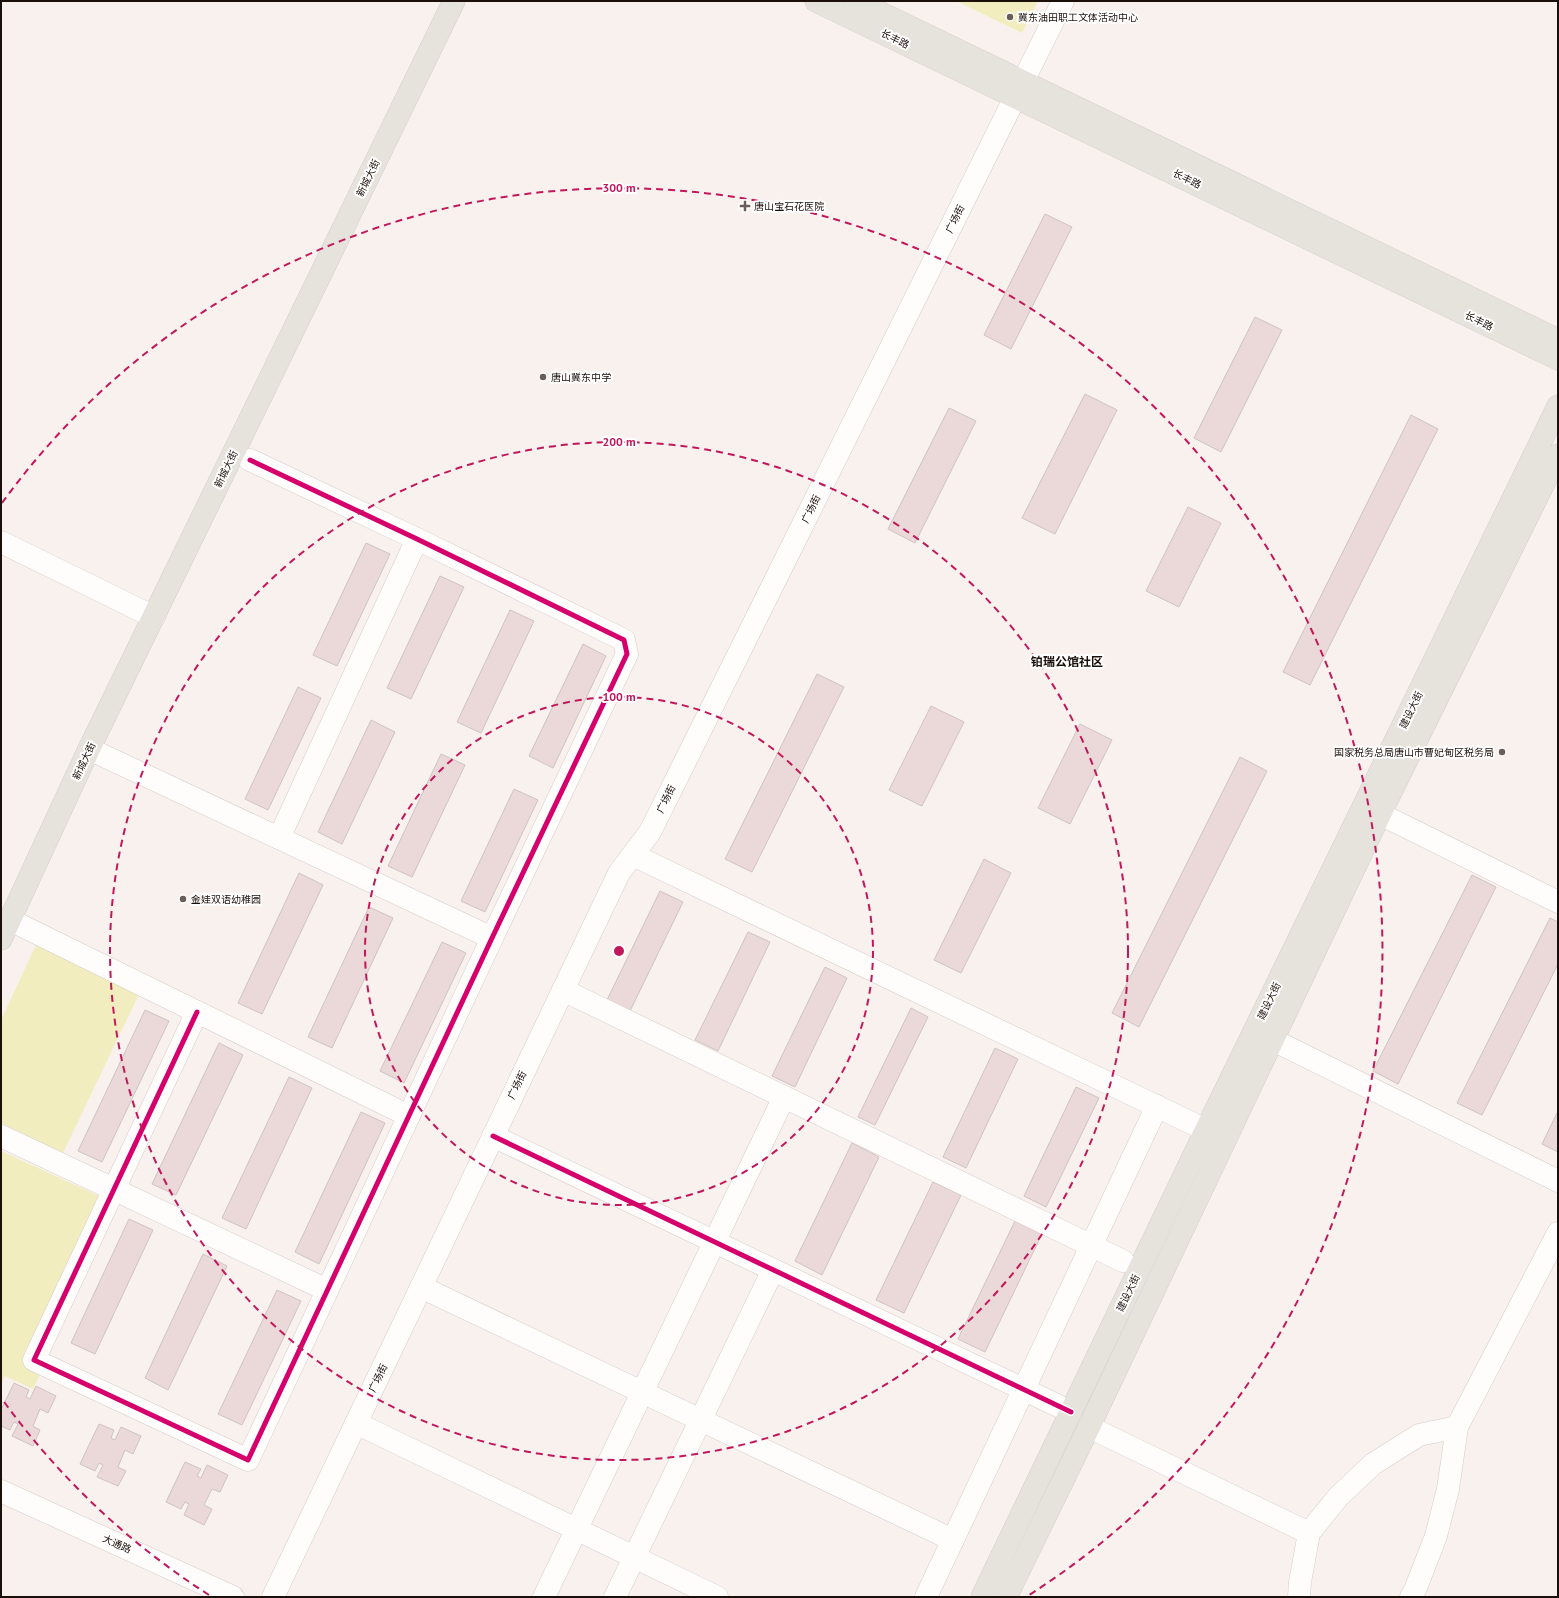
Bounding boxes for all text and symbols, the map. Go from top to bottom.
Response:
place label: 冀东油田职工文体活动中心 [1018,11,1138,24]
marker: 冀东油田职工文体活动中心 [1005,12,1015,22]
street label: 长丰路 [879,27,911,51]
street label: 新城大街 [353,157,383,199]
street label: 长丰路 [1171,167,1203,191]
text: 300 m [602,180,636,195]
marker: 唐山宝石花医院 [739,200,751,212]
place label: 唐山宝石花医院 [754,200,824,213]
street label: 广场街 [943,203,967,235]
street label: 长丰路 [1463,309,1495,333]
place label: 唐山冀东中学 [551,371,611,384]
marker: 唐山冀东中学 [538,372,548,382]
text: 200 m [602,434,636,449]
street label: 新城大街 [211,448,241,490]
street label: 广场街 [799,493,823,525]
district label: 铂瑞公馆社区 [1031,654,1103,669]
text: 100 m [602,689,636,704]
street label: 建设大街 [1396,689,1426,731]
street label: 新城大街 [70,740,98,782]
place label: 国家税务总局唐山市曹妃甸区税务局 [1334,746,1494,759]
marker: 国家税务总局唐山市曹妃甸区税务局 [1497,747,1507,757]
street label: 广场街 [654,783,678,815]
place label: 金娃双语幼稚园 [191,893,261,906]
marker: 金娃双语幼稚园 [178,894,188,904]
centre of rings [612,944,626,958]
street label: 建设大街 [1254,980,1284,1022]
street label: 广场街 [505,1069,529,1101]
street label: 建设大街 [1113,1272,1143,1314]
street label: 广场街 [366,1362,390,1394]
street label: 大通路 [101,1532,133,1556]

